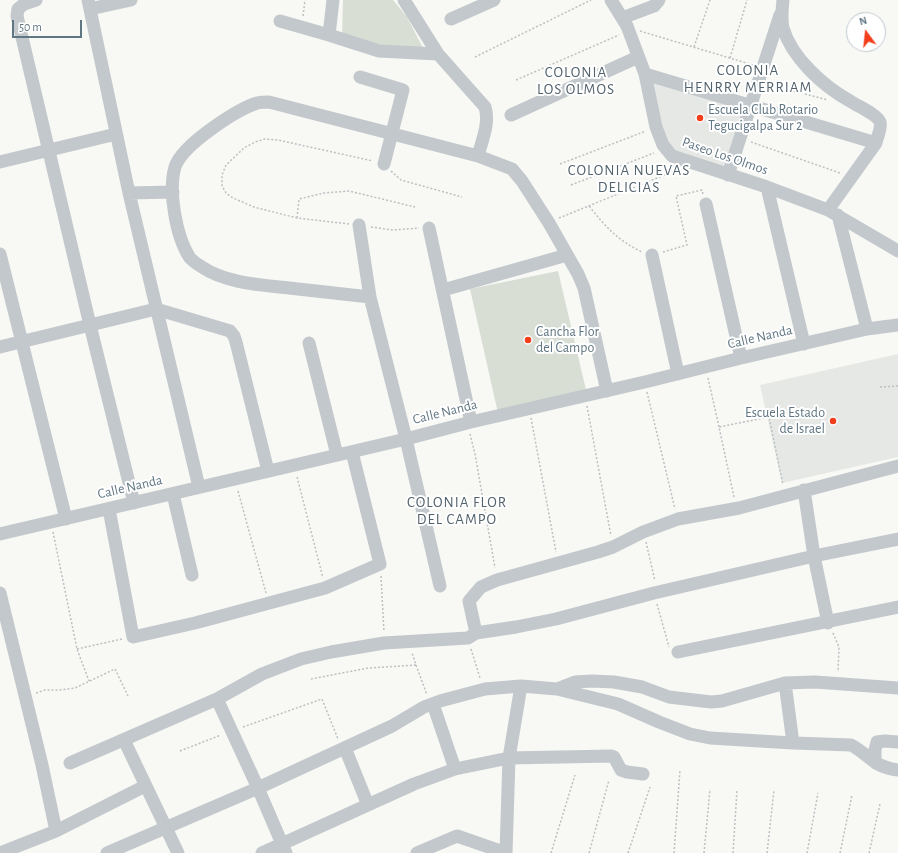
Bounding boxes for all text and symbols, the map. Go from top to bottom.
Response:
scale bar [14,12,84,38]
north arrow [846,12,886,52]
text: N [858,15,868,27]
text: 50 m [19,21,42,33]
district label: COLONIA HENRRY MERRIAM [684,61,812,96]
district label: COLONIA LOS OLMOS [537,63,615,98]
place label: Escuela Club Rotario Tegucigalpa Sur 2 [708,102,818,134]
marker: Escuela Club Rotario Tegucigalpa Sur 2 [695,113,705,123]
street label: Paseo Los Olmos [680,133,770,179]
district label: COLONIA NUEVAS DELICIAS [568,161,690,196]
street label: Calle Nanda [726,321,794,353]
place label: Cancha Flor del Campo [536,324,599,356]
marker: Cancha Flor del Campo [523,335,533,345]
street label: Calle Nanda [411,396,479,428]
place label: Escuela Estado de Israel [745,405,825,438]
marker: Escuela Estado de Israel [828,416,838,426]
street label: Calle Nanda [96,471,164,503]
district label: COLONIA FLOR DEL CAMPO [407,493,507,528]

